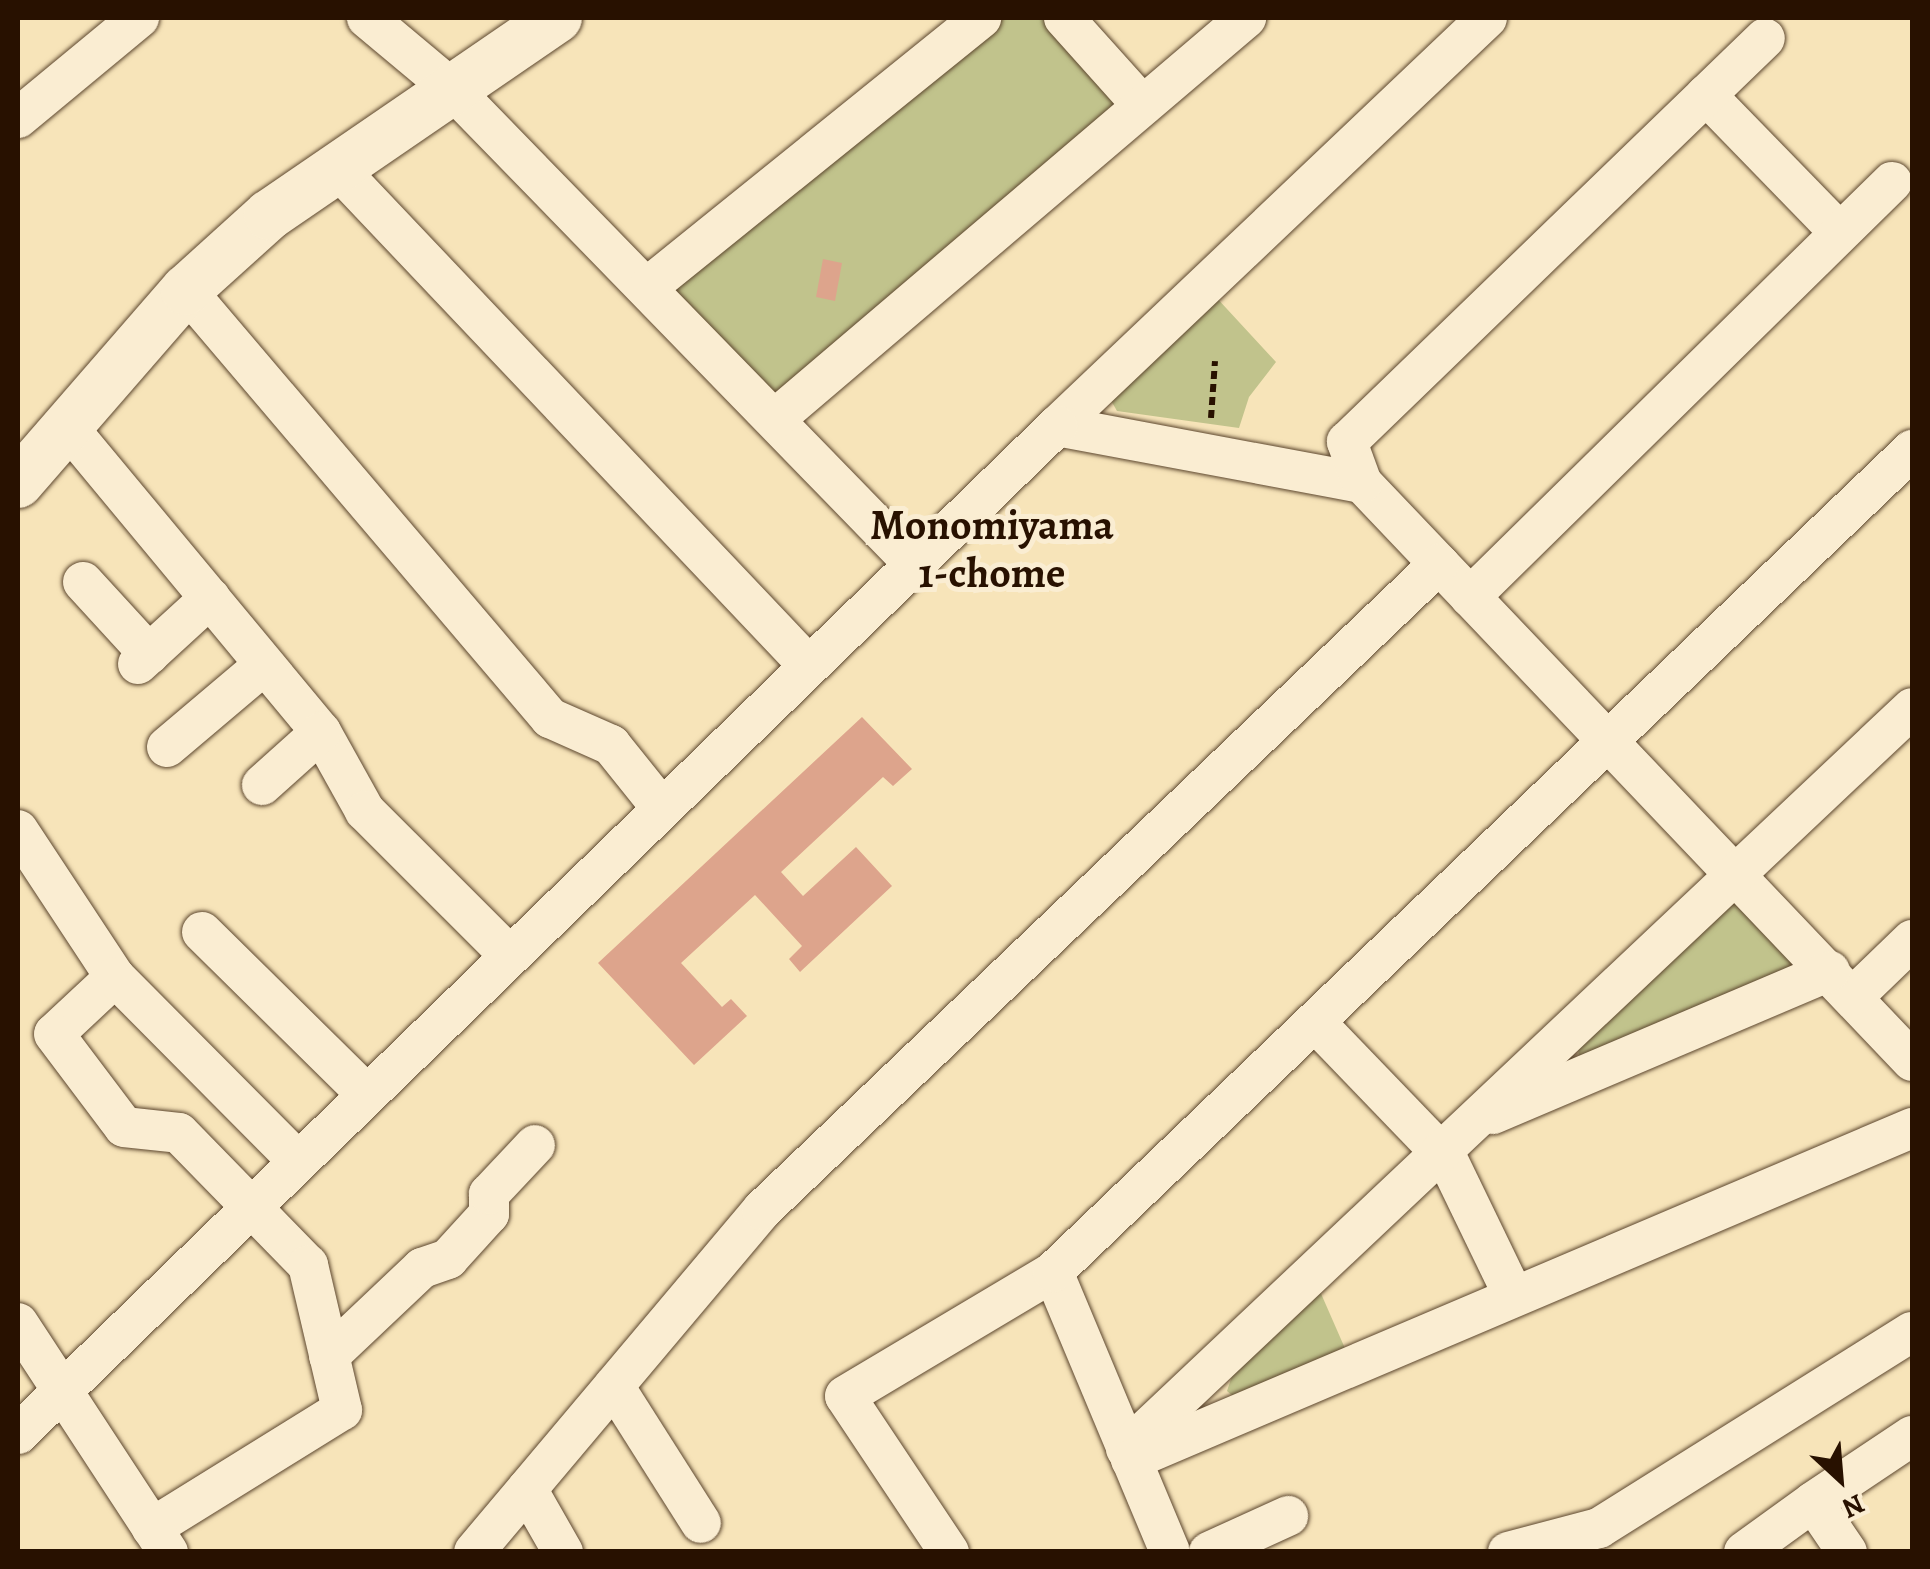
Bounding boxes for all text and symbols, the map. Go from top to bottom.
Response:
district label: Monomiyama 1-chome [870,500,1114,598]
north arrow [1790,1429,1890,1529]
text: N [1836,1484,1871,1528]

